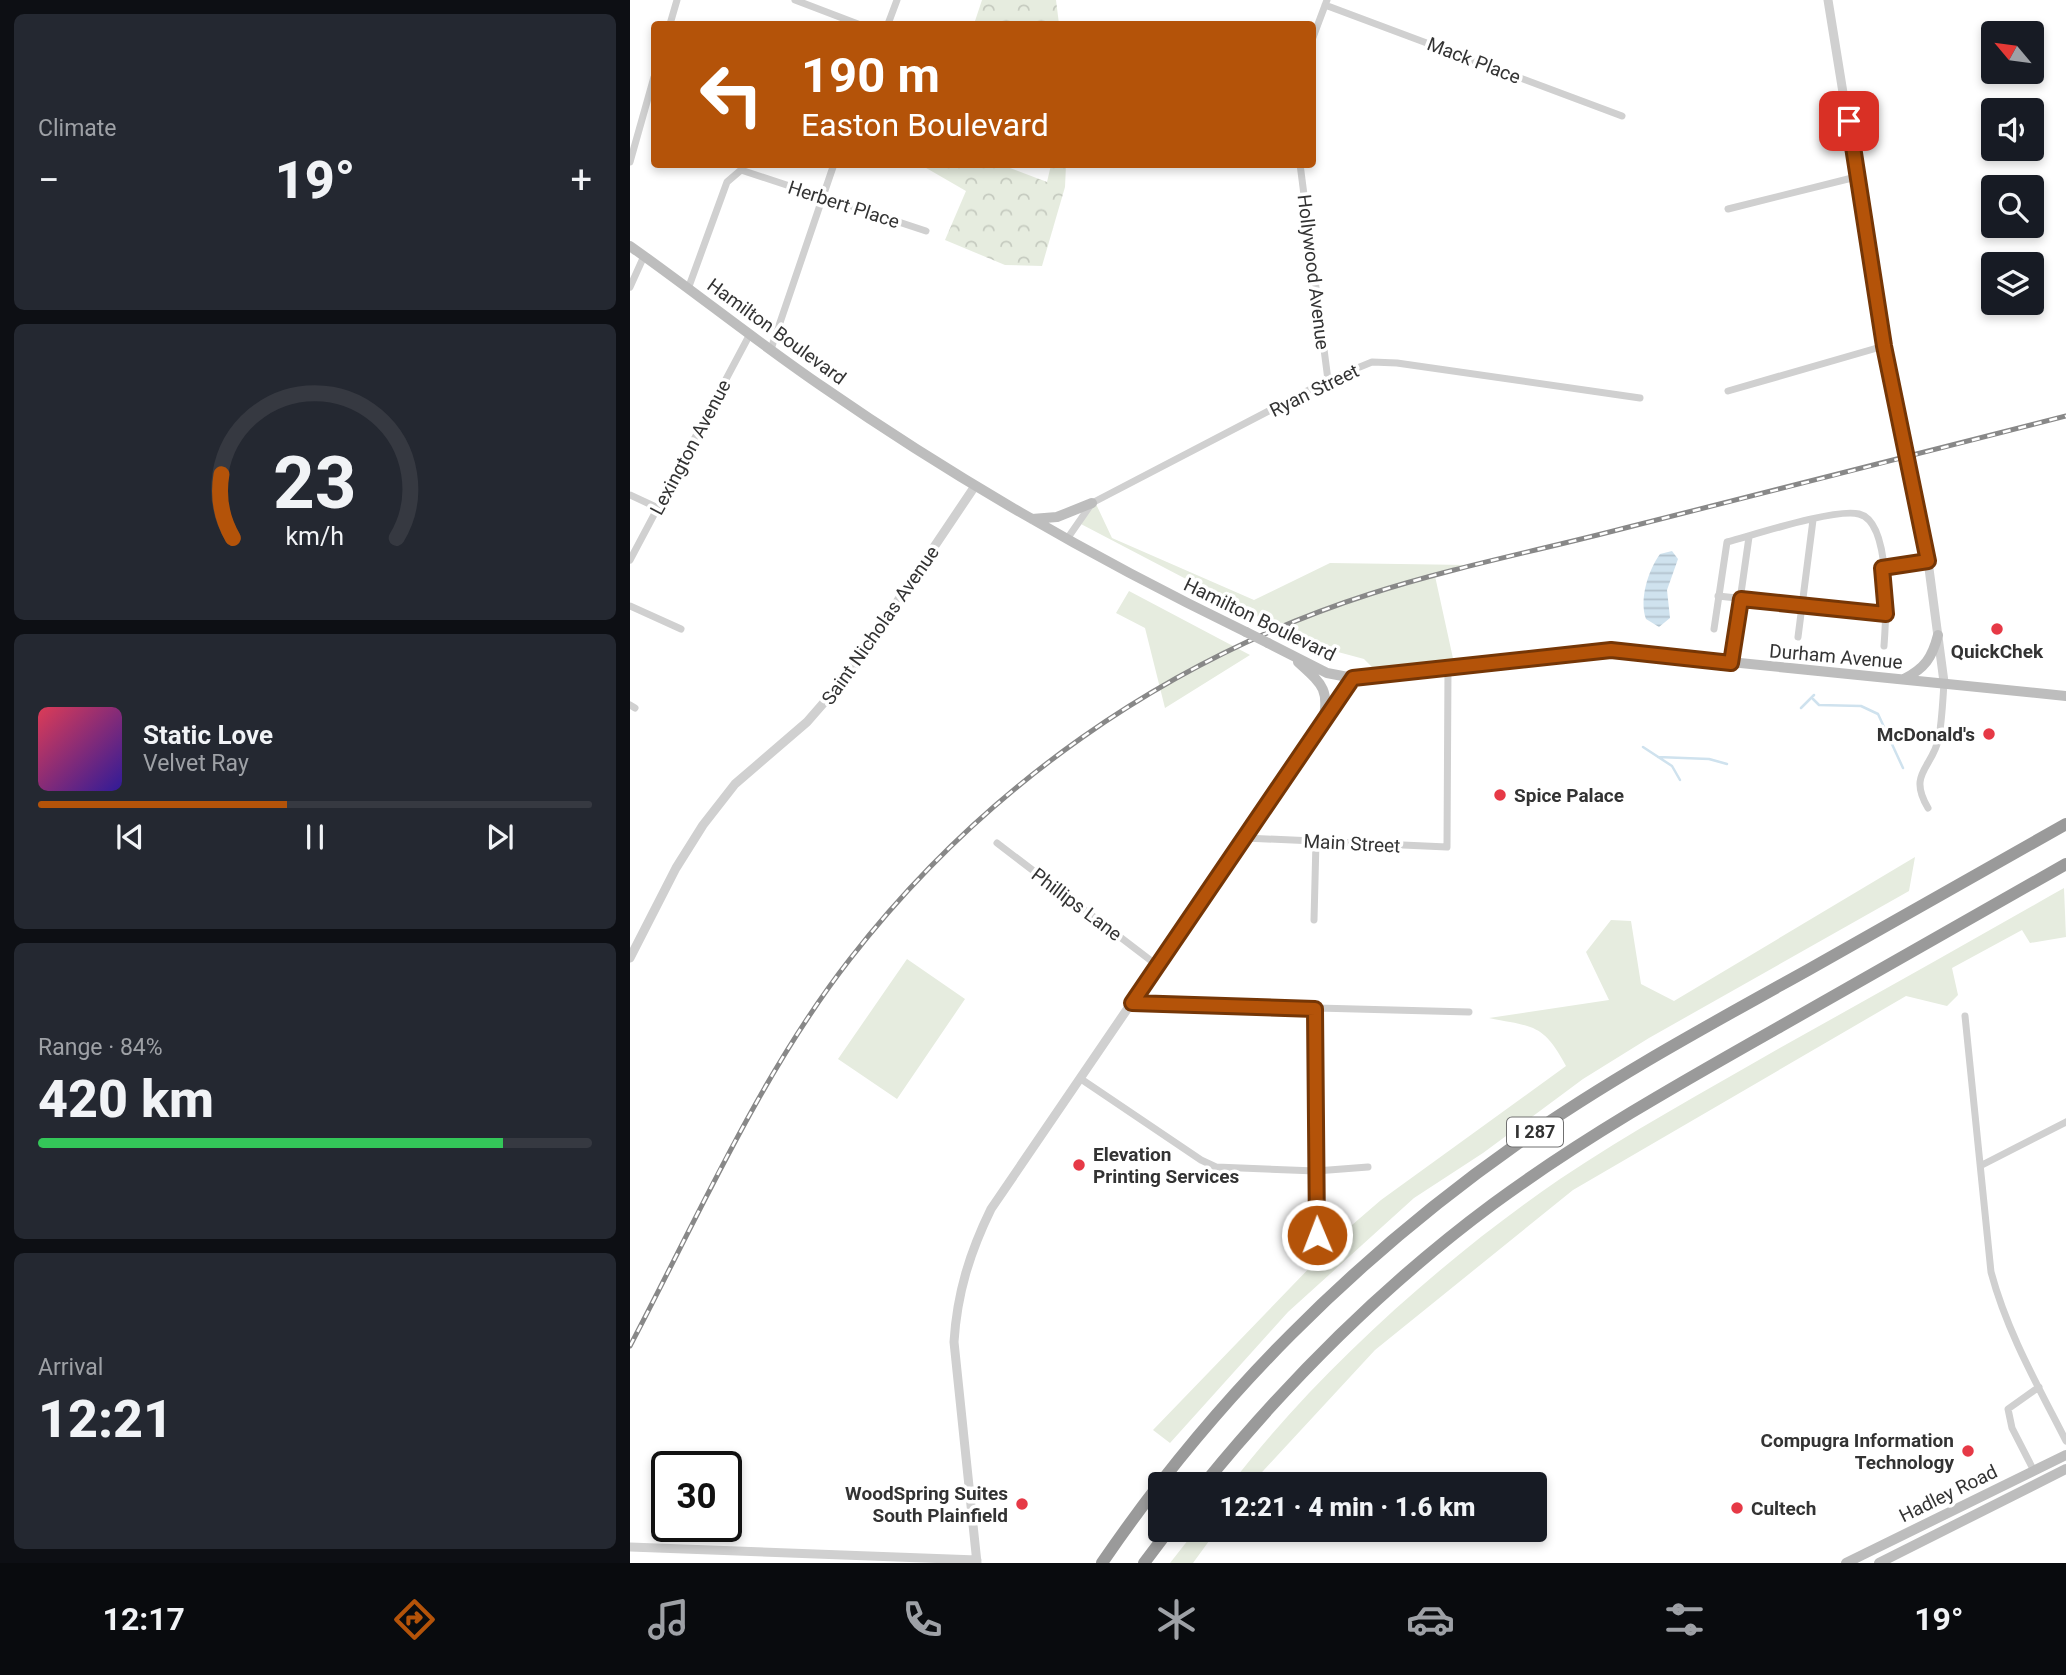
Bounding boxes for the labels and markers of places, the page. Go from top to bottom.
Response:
pin [1819,91,1879,151]
marker: QuickChek [1989,621,2005,637]
place label: QuickChek [1951,640,2044,663]
place label: McDonald's [1877,723,1975,746]
marker: McDonald's [1981,726,1997,742]
place label: Spice Palace [1514,784,1624,807]
marker: Spice Palace [1492,787,1508,803]
place label: Elevation Printing Services [1093,1143,1239,1188]
marker: Elevation Printing Services [1071,1157,1087,1173]
place label: Compugra Information Technology [1761,1429,1954,1474]
marker: Compugra Information Technology [1960,1443,1976,1459]
place label: WoodSpring Suites South Plainfield [845,1482,1008,1527]
marker: WoodSpring Suites South Plainfield [1014,1496,1030,1512]
place label: Cultech [1751,1497,1816,1520]
marker: Cultech [1729,1500,1745,1516]

